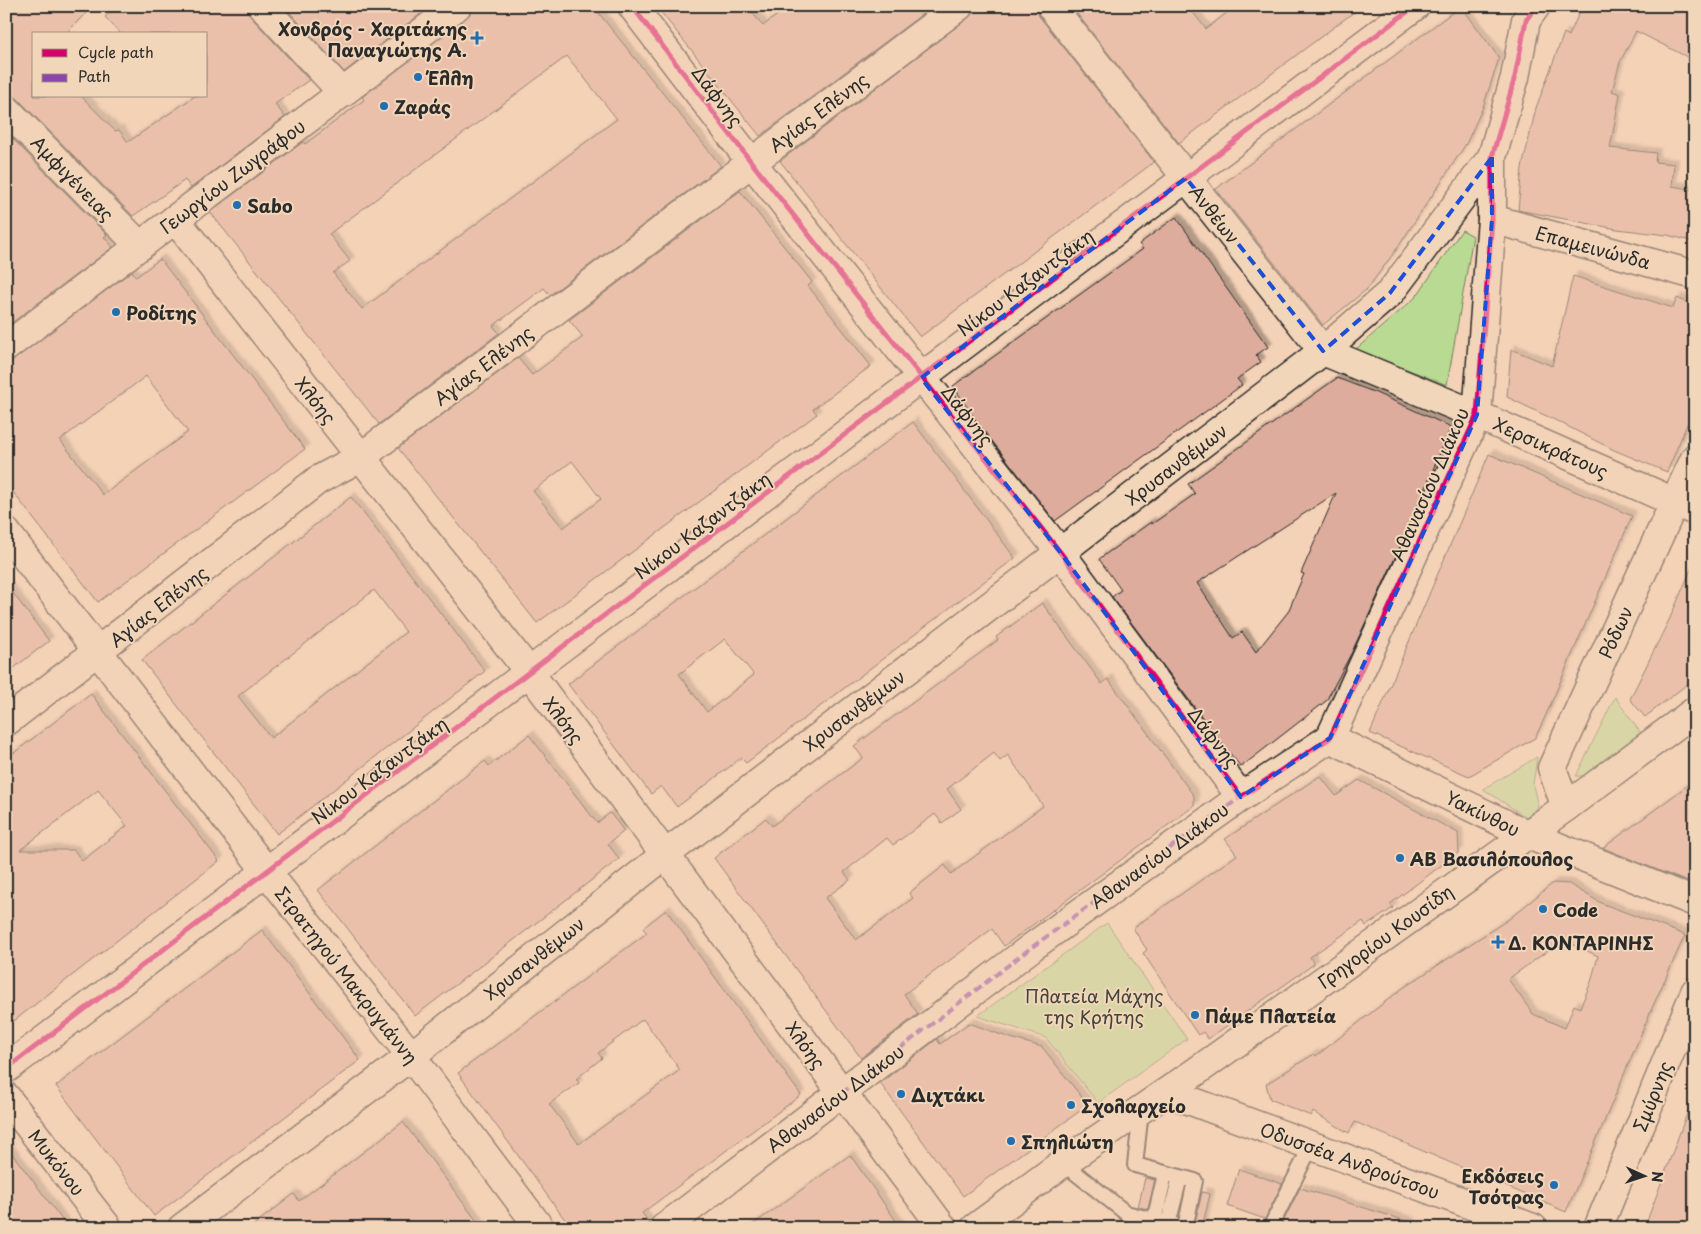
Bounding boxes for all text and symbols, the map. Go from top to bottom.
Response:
place label: Χονδρός - Χαριτάκης Παναγιώτης Α. [278,15,467,63]
legend [32,32,208,98]
marker: Χονδρός - Χαριτάκης Παναγιώτης Α. [471,32,483,44]
text: Cycle path [78,40,154,63]
street label: Δάφνης [686,60,750,132]
text: Path [78,64,110,87]
place label: Έλλη [425,64,474,91]
street label: Αγίας Ελένης [763,66,873,158]
marker: Έλλη [412,71,424,83]
place label: Ζαράς [394,93,451,120]
marker: Ζαράς [378,100,390,112]
street label: Γεωργίου Ζωγράφου [153,112,311,240]
street label: Αμφιγένειας [25,129,121,227]
street label: Ανθέων [1183,179,1247,249]
place label: Sabo [247,192,293,219]
marker: Sabo [231,199,243,211]
street label: Επαμεινώνδα [1532,219,1654,275]
street label: Νίκου Καζαντζάκη [951,222,1099,342]
place label: Ροδίτης [126,299,197,326]
marker: Ροδίτης [110,306,122,318]
street label: Αγίας Ελένης [428,319,538,411]
street label: Χλόης [289,371,343,429]
street label: Δάφνης [936,379,1000,451]
street label: Αθανασίου Διάκου [1383,403,1475,565]
street label: Χερσικράτους [1489,410,1613,484]
street label: Χρυσανθέμων [1119,417,1233,511]
street label: Νίκου Καζαντζάκη [628,465,776,585]
street label: Αγίας Ελένης [103,559,213,653]
street label: Ρόδων [1591,601,1639,663]
street label: Χρυσανθέμων [797,663,911,757]
street label: Χλόης [537,691,591,749]
street label: Δάφνης [1182,701,1246,773]
street label: Νίκου Καζαντζάκη [305,710,453,830]
street label: Υακίνθου [1441,783,1525,843]
street label: Αθανασίου Διάκου [1084,795,1234,915]
place label: AB Βασιλόπουλος [1410,845,1573,872]
marker: AB Βασιλόπουλος [1394,852,1406,864]
street label: Γρηγορίου Κουσίδη [1312,877,1458,995]
street label: Στρατηγού Μακρυγιάννη [269,881,425,1069]
place label: Code [1553,896,1598,923]
marker: Code [1537,903,1549,915]
street label: Χρυσανθέμων [478,910,590,1006]
place label: Δ. ΚΟΝΤΑΡΙΝΗΣ [1508,929,1654,956]
marker: Δ. ΚΟΝΤΑΡΙΝΗΣ [1492,936,1504,948]
park label: Πλατεία Μάχης της Κρήτης [1024,982,1164,1030]
place label: Πάμε Πλατεία [1205,1002,1337,1029]
marker: Πάμε Πλατεία [1189,1009,1201,1021]
street label: Χλόης [780,1016,832,1074]
street label: Αθανασίου Διάκου [761,1037,909,1159]
street label: Σμύρνης [1626,1057,1678,1135]
place label: Διχτάκι [911,1081,985,1108]
marker: Διχτάκι [895,1088,907,1100]
place label: Σχολαρχείο [1081,1092,1186,1119]
marker: Σχολαρχείο [1065,1099,1077,1111]
street label: Οδυσσέα Ανδρούτσου [1256,1115,1444,1205]
street label: Μυκόνου [22,1123,92,1201]
place label: Σπηλιώτη [1021,1128,1114,1155]
marker: Σπηλιώτη [1005,1135,1017,1147]
north arrow [1618,1152,1668,1202]
place label: Εκδόσεις Τσότρας [1462,1162,1544,1210]
text: N [1647,1171,1668,1183]
marker: Εκδόσεις Τσότρας [1548,1179,1560,1191]

